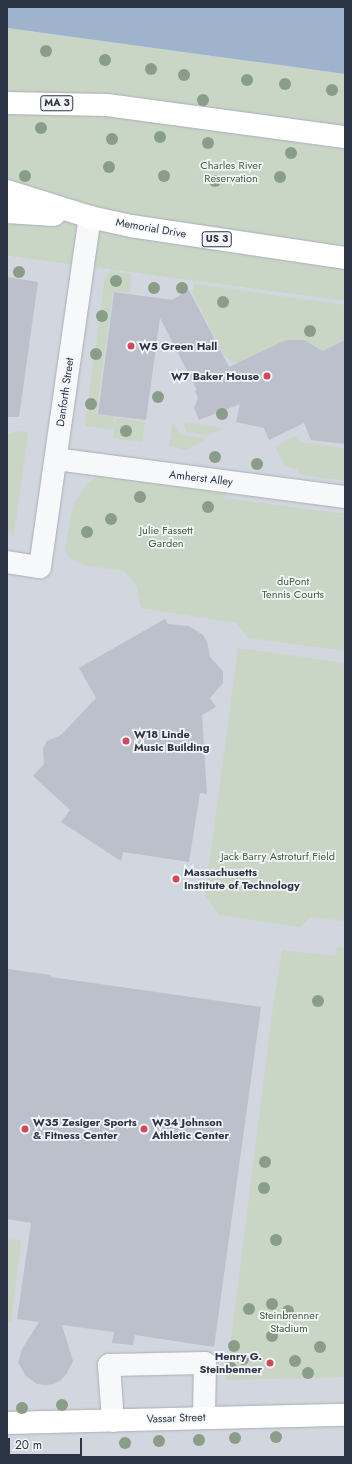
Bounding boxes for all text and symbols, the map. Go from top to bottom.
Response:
road number: MA 3 [40,95,74,111]
park label: Charles River Reservation [200,159,262,185]
street label: Memorial Drive [115,215,187,241]
road number: US 3 [201,231,233,247]
place label: W5 Green Hall [139,339,217,353]
marker: W5 Green Hall [126,341,136,351]
street label: Danforth Street [54,357,76,427]
place label: W7 Baker House [171,369,259,383]
marker: W7 Baker House [262,371,272,381]
street label: Amherst Alley [168,468,234,488]
park label: Julie Fassett Garden [139,524,193,550]
park label: duPont Tennis Courts [262,575,324,601]
place label: W18 Linde Music Building [134,728,209,754]
marker: W18 Linde Music Building [121,736,131,746]
park label: Jack Barry Astroturf Field [221,849,335,863]
place label: Massachusetts Institute of Technology [184,866,300,892]
marker: Massachusetts Institute of Technology [171,874,181,884]
place label: W35 Zesiger Sports & Fitness Center [33,1116,137,1142]
place label: W34 Johnson Athletic Center [152,1116,229,1142]
marker: W35 Zesiger Sports & Fitness Center [20,1124,30,1134]
marker: W34 Johnson Athletic Center [139,1124,149,1134]
park label: Steinbrenner Stadium [259,1309,319,1335]
place label: Henry G. Steinbenner [199,1350,262,1376]
marker: Henry G. Steinbenner [265,1358,275,1368]
street label: Vassar Street [146,1410,206,1426]
scale bar [10,1430,84,1456]
text: 20 m [15,1436,42,1454]

